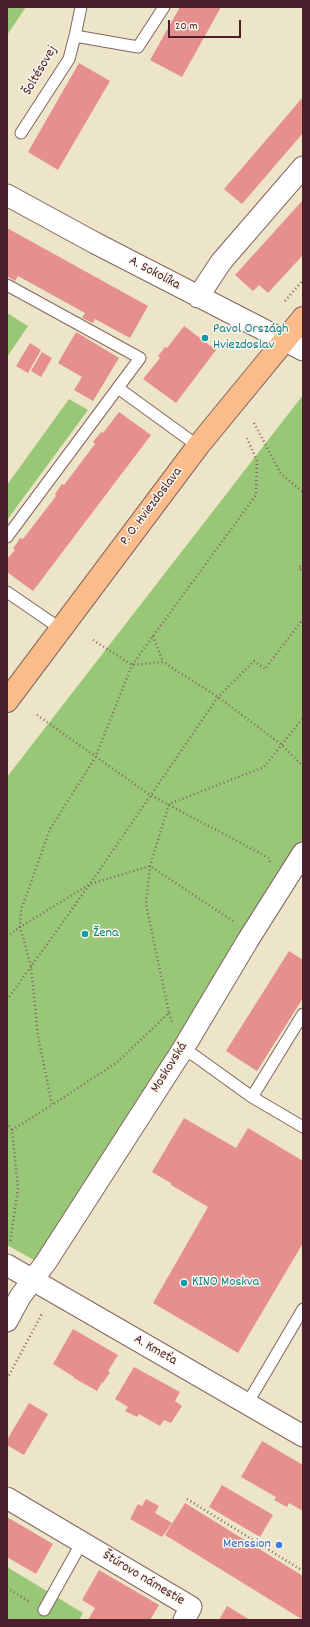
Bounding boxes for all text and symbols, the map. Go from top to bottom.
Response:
scale bar [170,12,243,38]
text: 20 m [175,18,198,35]
street label: Šoltésovej [20,43,62,99]
street label: A. Sokolíka [125,253,183,295]
place label: Pavol Országh Hviezdoslav [213,322,289,354]
marker: Pavol Országh Hviezdoslav [200,333,210,343]
street label: P. O. Hviezdoslava [117,465,187,549]
place label: Žena [93,926,118,942]
marker: Žena [80,929,90,939]
street label: Moskovská [148,1039,192,1097]
place label: KINO Moskva [192,1275,259,1291]
marker: KINO Moskva [179,1278,189,1288]
street label: A. Kmeťa [130,1332,180,1370]
place label: Menssion [223,1537,271,1553]
marker: Menssion [274,1540,284,1550]
street label: Štúrovo námestie [99,1548,187,1610]

